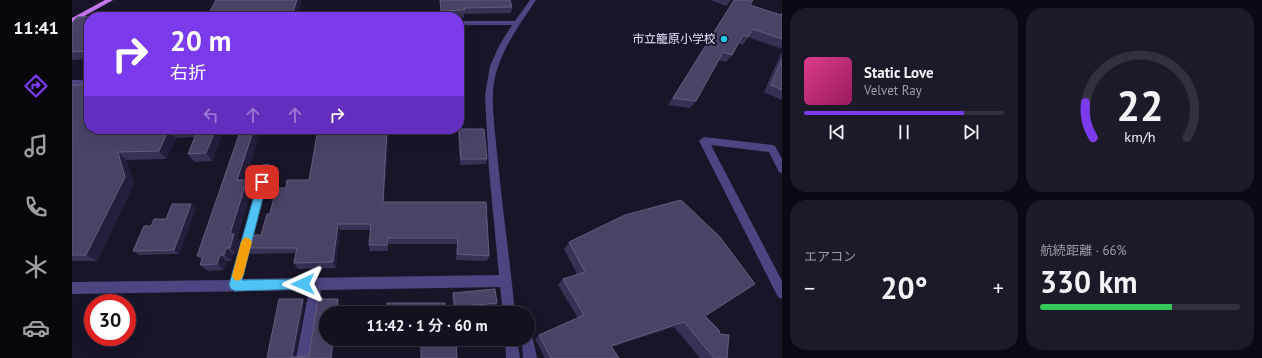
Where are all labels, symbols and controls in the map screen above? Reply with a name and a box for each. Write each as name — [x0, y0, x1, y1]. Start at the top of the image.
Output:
text: 11:41 — [13, 16, 59, 39]
text: 20 m — [170, 22, 231, 59]
icon: right — [104, 28, 156, 80]
place label: 市立籠原小学校 — [632, 31, 716, 46]
marker: 市立籠原小学校 — [719, 34, 729, 44]
text: 右折 — [170, 61, 206, 84]
text: Static Love — [864, 63, 934, 82]
icon: directions — [22, 72, 50, 100]
text: 22 — [1116, 79, 1164, 132]
text: Velvet Ray — [864, 82, 922, 99]
icon: left — [200, 104, 222, 126]
icon: ahead — [242, 104, 264, 126]
icon: ahead — [284, 104, 306, 126]
icon: right — [326, 104, 348, 126]
icon: previous — [826, 121, 848, 143]
icon: pause — [893, 121, 915, 143]
icon: next — [960, 121, 982, 143]
text: km/h — [1124, 127, 1156, 146]
icon: music — [22, 132, 50, 160]
pin — [245, 165, 279, 199]
icon: arrive — [251, 171, 273, 193]
icon: phone — [22, 193, 50, 221]
text: 航続距離 · 66% — [1040, 242, 1127, 259]
text: エアコン — [804, 248, 856, 265]
icon: climate — [22, 253, 50, 281]
text: 330 km — [1040, 262, 1138, 301]
position arrow — [282, 263, 324, 305]
text: 20° — [880, 268, 928, 307]
text: − — [804, 274, 815, 302]
text: + — [993, 274, 1004, 302]
speed limit sign: 30 — [84, 294, 136, 346]
icon: car — [22, 314, 50, 342]
text: 11:42 · 1 分 · 60 m — [366, 316, 488, 335]

